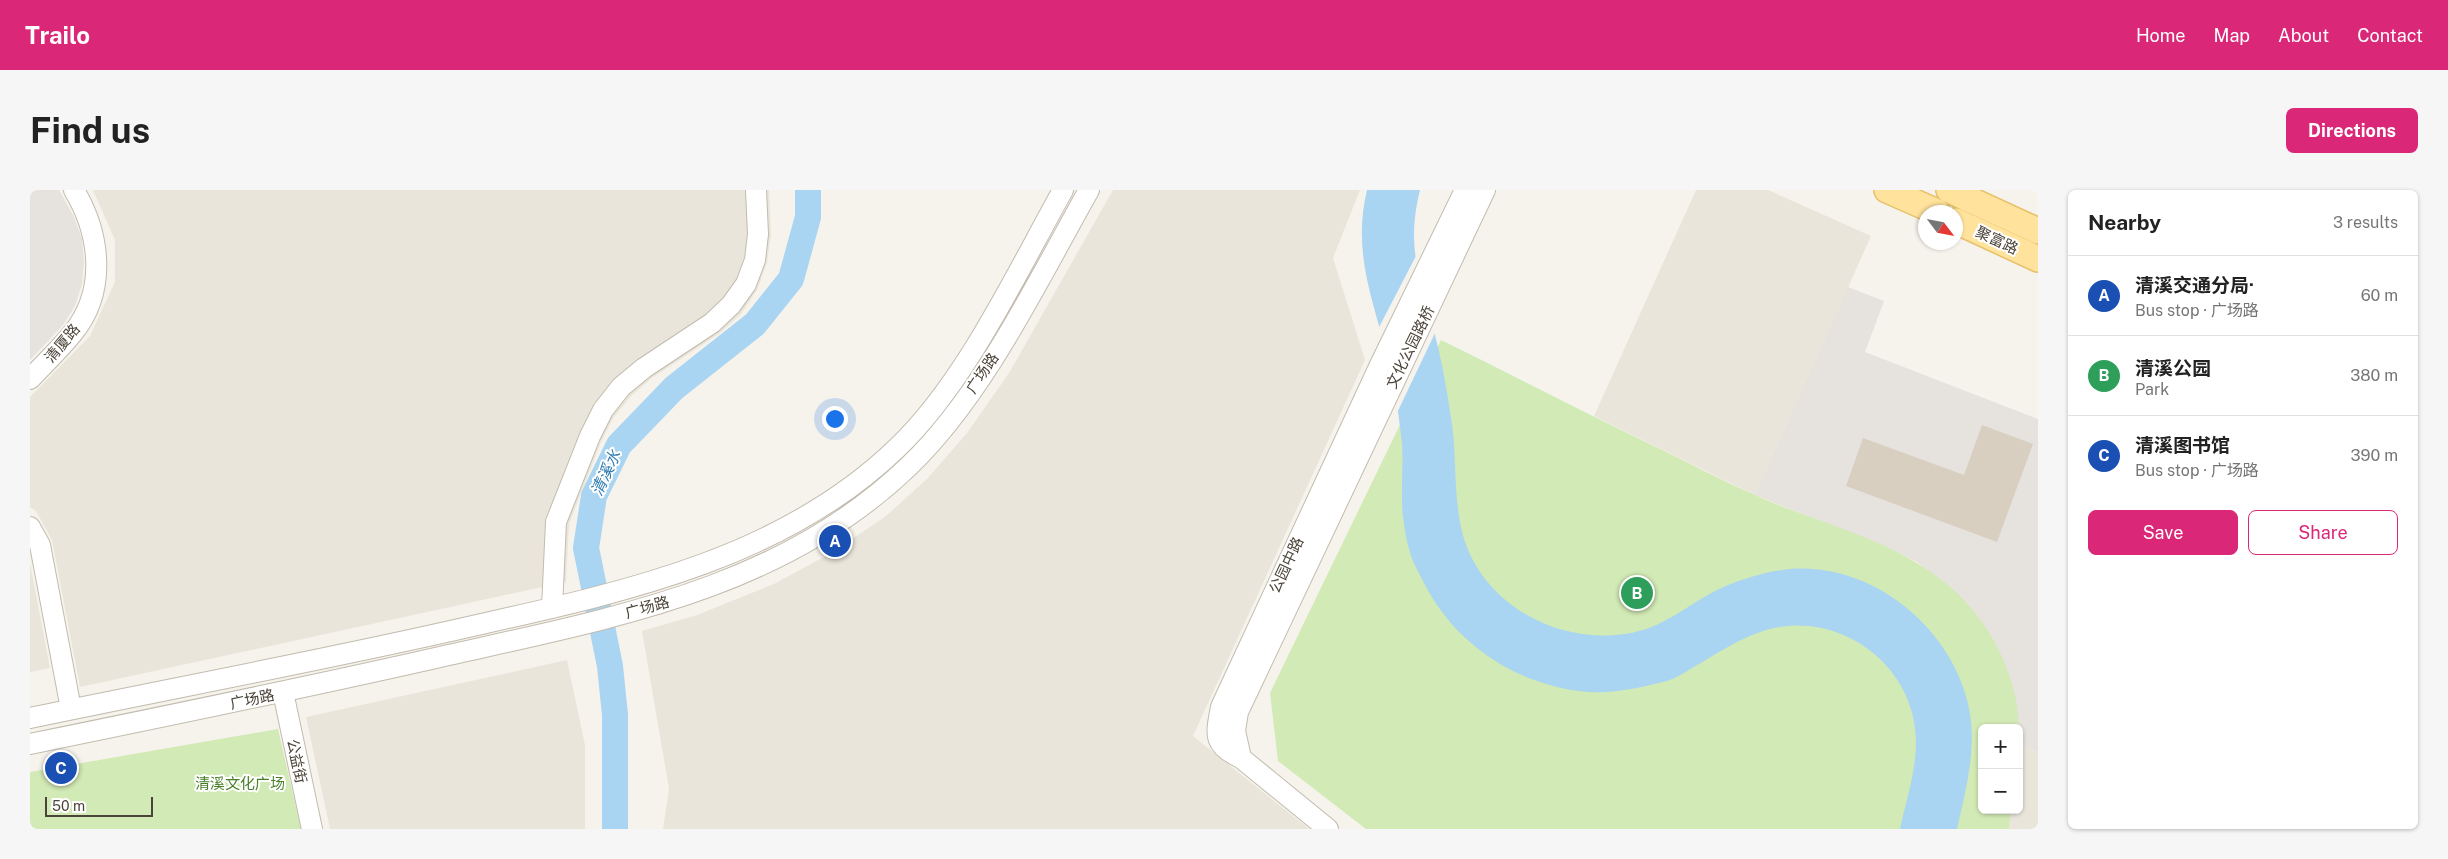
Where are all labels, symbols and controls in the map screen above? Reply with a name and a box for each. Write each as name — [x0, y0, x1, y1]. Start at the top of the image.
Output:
text: Trailo — [25, 21, 90, 49]
text: Home — [2136, 25, 2186, 46]
text: Map — [2214, 25, 2250, 46]
text: About — [2278, 25, 2329, 46]
text: Contact — [2357, 25, 2423, 46]
button: Directions — [2286, 108, 2418, 153]
text: Find us — [30, 110, 150, 151]
north arrow — [1918, 205, 1963, 250]
text: Nearby — [2088, 210, 2161, 235]
text: 3 results — [2333, 213, 2398, 232]
street label: 聚富路 — [1973, 223, 2021, 257]
text: 清溪交通分局· — [2135, 274, 2254, 296]
text: A — [2098, 286, 2110, 305]
text: 60 m — [2361, 286, 2398, 305]
text: Bus stop · 广场路 — [2135, 301, 2259, 320]
street label: 文化公园路桥 — [1383, 303, 1437, 391]
street label: 清厦路 — [41, 320, 83, 366]
street label: 广场路 — [962, 350, 1002, 396]
text: 清溪公园 — [2135, 357, 2211, 379]
text: B — [2099, 366, 2109, 385]
text: 380 m — [2350, 366, 2398, 385]
text: Park — [2135, 380, 2169, 399]
your location — [822, 406, 848, 432]
text: 清溪图书馆 — [2135, 434, 2230, 456]
water label: 清溪水 — [587, 446, 625, 499]
text: C — [2098, 446, 2110, 465]
text: 390 m — [2351, 446, 2398, 465]
text: Bus stop · 广场路 — [2135, 461, 2259, 480]
button: Save — [2088, 510, 2238, 555]
button: Share — [2248, 510, 2398, 555]
pin: A — [819, 522, 851, 560]
street label: 公园中路 — [1266, 534, 1306, 596]
pin: B — [1621, 574, 1653, 612]
street label: 广场路 — [623, 593, 671, 621]
street label: 广场路 — [228, 686, 276, 712]
map controls — [1978, 724, 2023, 814]
button: + — [1978, 724, 2023, 769]
street label: 公益街 — [284, 737, 310, 785]
pin: C — [45, 749, 77, 787]
button: − — [1978, 769, 2023, 814]
park label: 清溪文化广场 — [195, 775, 285, 792]
scale bar — [45, 794, 152, 817]
text: 50 m — [52, 798, 85, 814]

